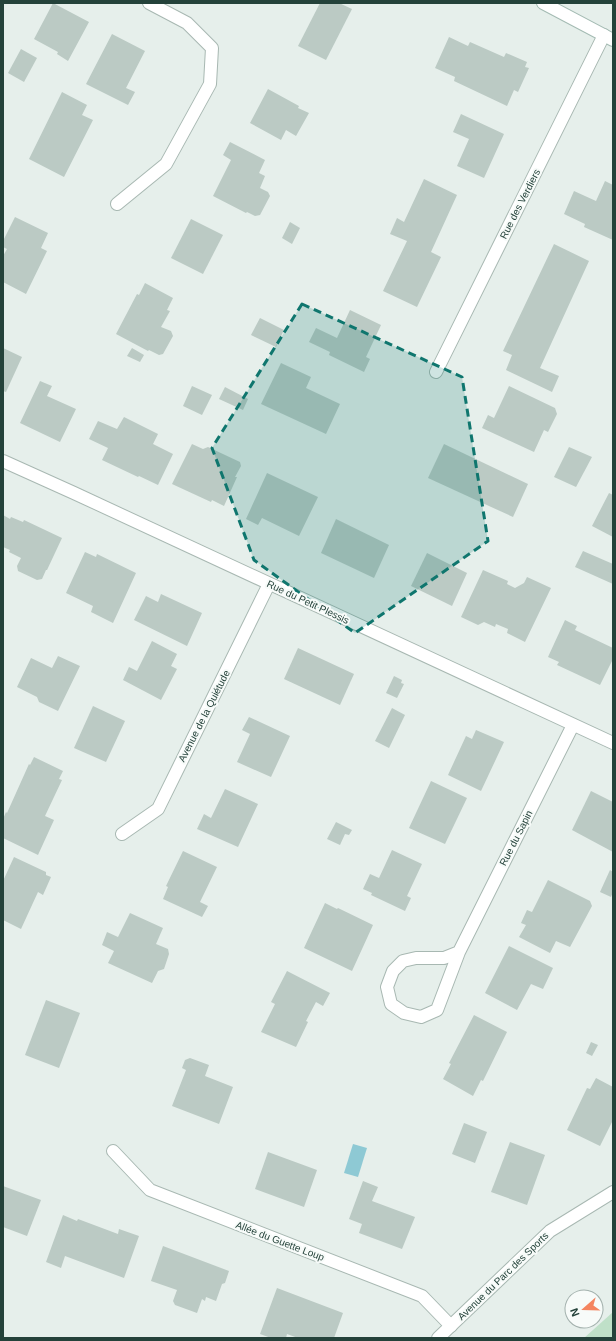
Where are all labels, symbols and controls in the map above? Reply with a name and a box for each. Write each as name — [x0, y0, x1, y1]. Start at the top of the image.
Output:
street label: Rue des Verdiers — [498, 167, 542, 241]
street label: Rue du Petit Plessis — [265, 578, 351, 626]
street label: Avenue de la Quiétude — [176, 668, 232, 764]
street label: Rue du Sapin — [497, 809, 535, 867]
street label: Allée du Guette Loup — [234, 1219, 326, 1263]
street label: Avenue du Parc des Sports — [455, 1230, 551, 1322]
north arrow — [564, 1289, 604, 1329]
text: N — [568, 1307, 582, 1318]

